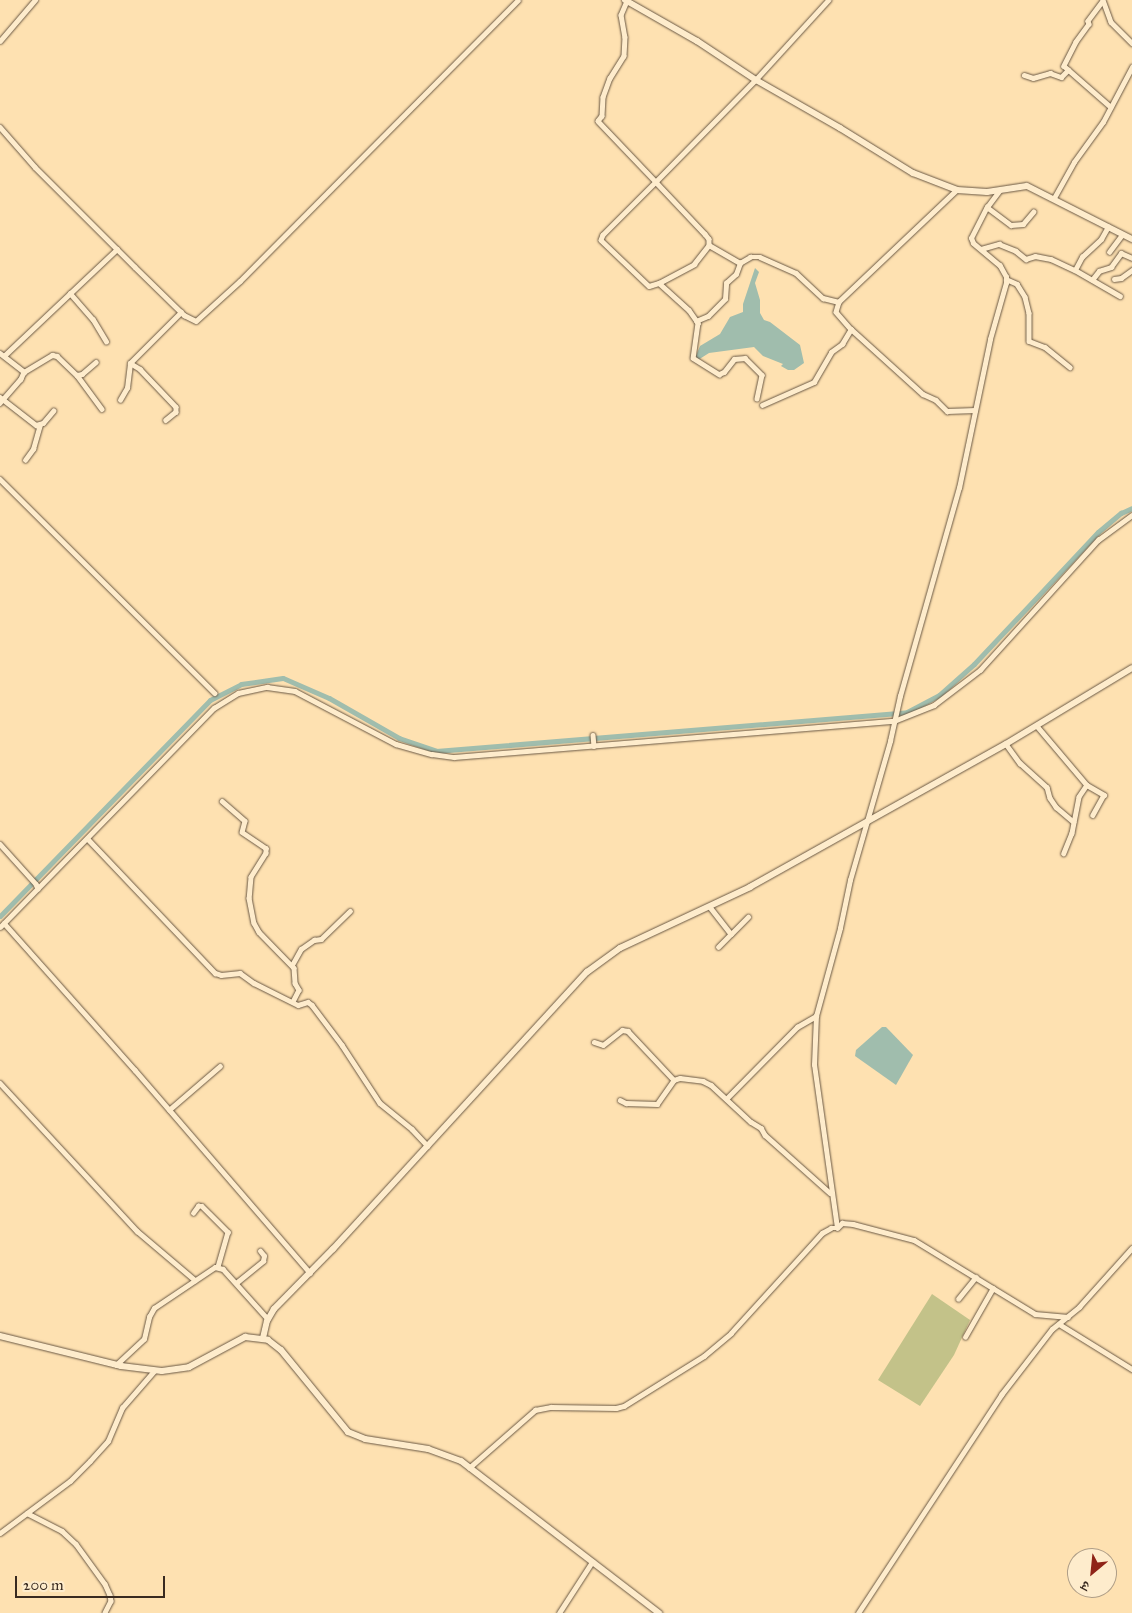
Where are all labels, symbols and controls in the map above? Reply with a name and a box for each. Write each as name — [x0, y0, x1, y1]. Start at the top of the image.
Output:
north arrow — [1067, 1548, 1117, 1598]
scale bar — [18, 1566, 168, 1598]
text: 200 m — [23, 1576, 64, 1594]
text: उ — [1078, 1577, 1092, 1595]

